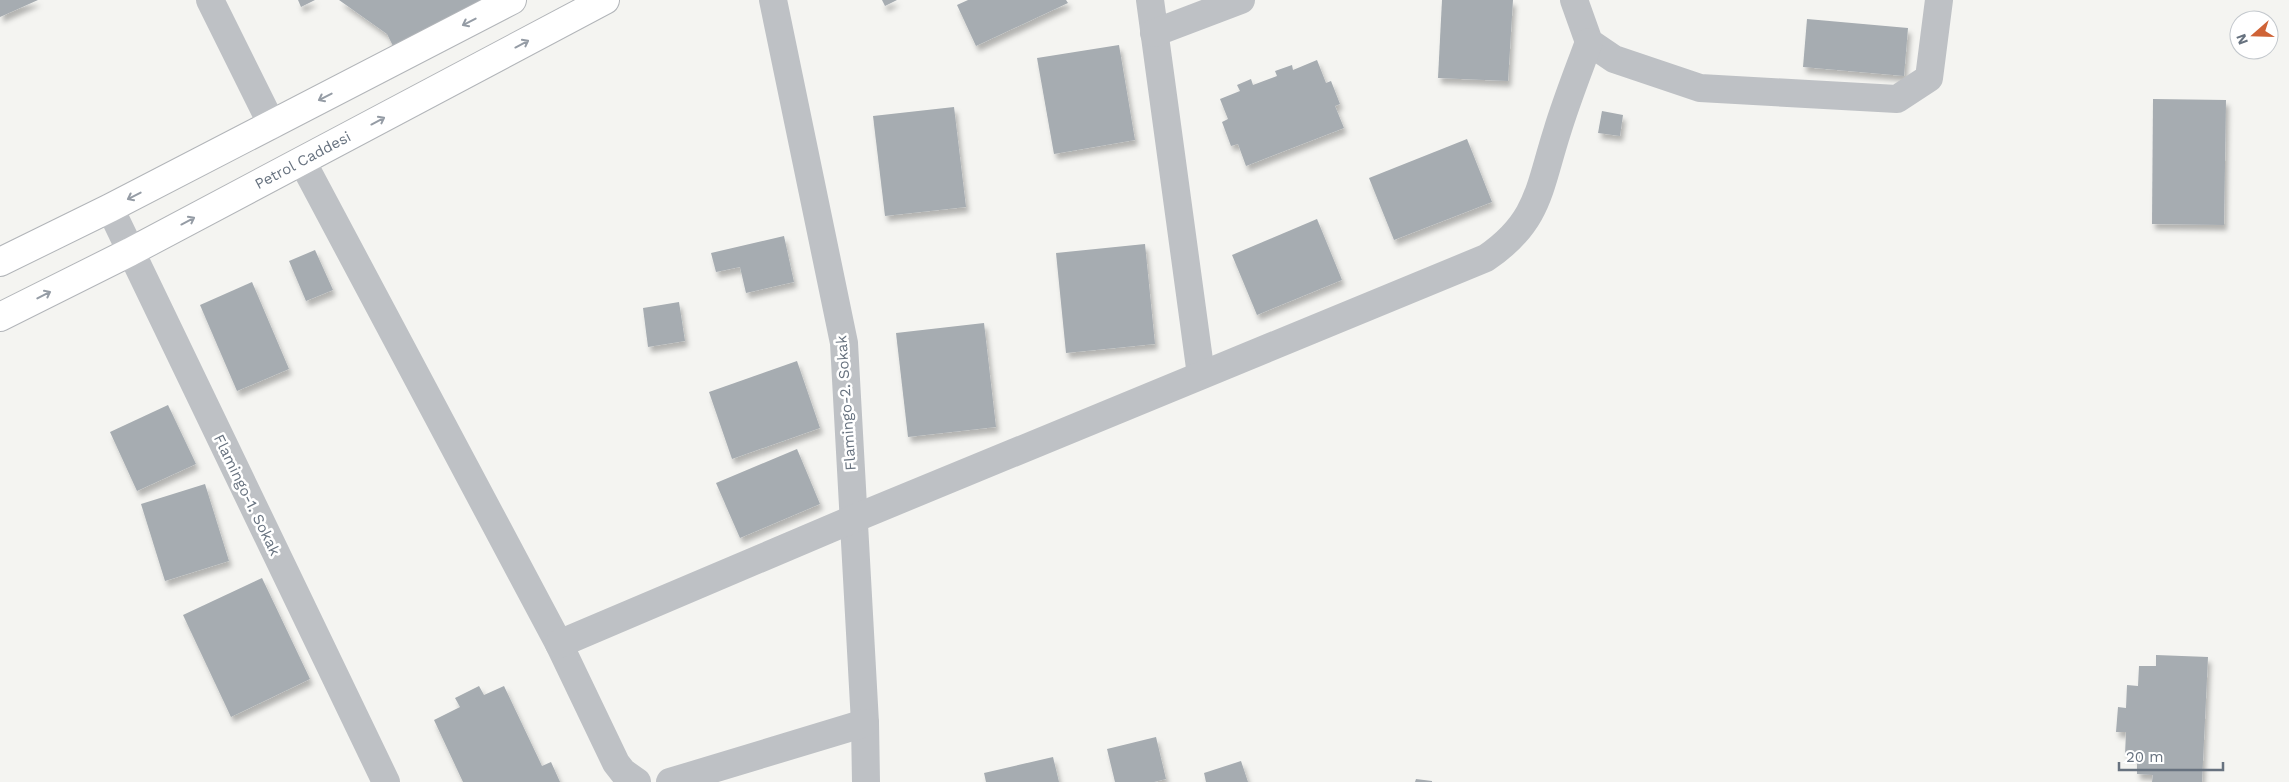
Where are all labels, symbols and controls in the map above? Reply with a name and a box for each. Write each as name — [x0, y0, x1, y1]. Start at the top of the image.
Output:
north arrow — [2229, 10, 2279, 60]
one-way arrow — [462, 18, 477, 27]
text: N — [2232, 32, 2251, 47]
one-way arrow — [514, 39, 528, 49]
one-way arrow — [318, 93, 333, 102]
one-way arrow — [371, 116, 386, 126]
street label: Petrol Caddesi — [252, 128, 354, 193]
one-way arrow — [127, 192, 142, 201]
one-way arrow — [181, 216, 196, 226]
one-way arrow — [36, 290, 51, 300]
street label: Flamingo-2. Sokak — [832, 334, 860, 471]
street label: Flamingo-1. Sokak — [210, 431, 284, 559]
scale bar — [2119, 740, 2223, 772]
text: 20 m — [2126, 748, 2164, 766]

